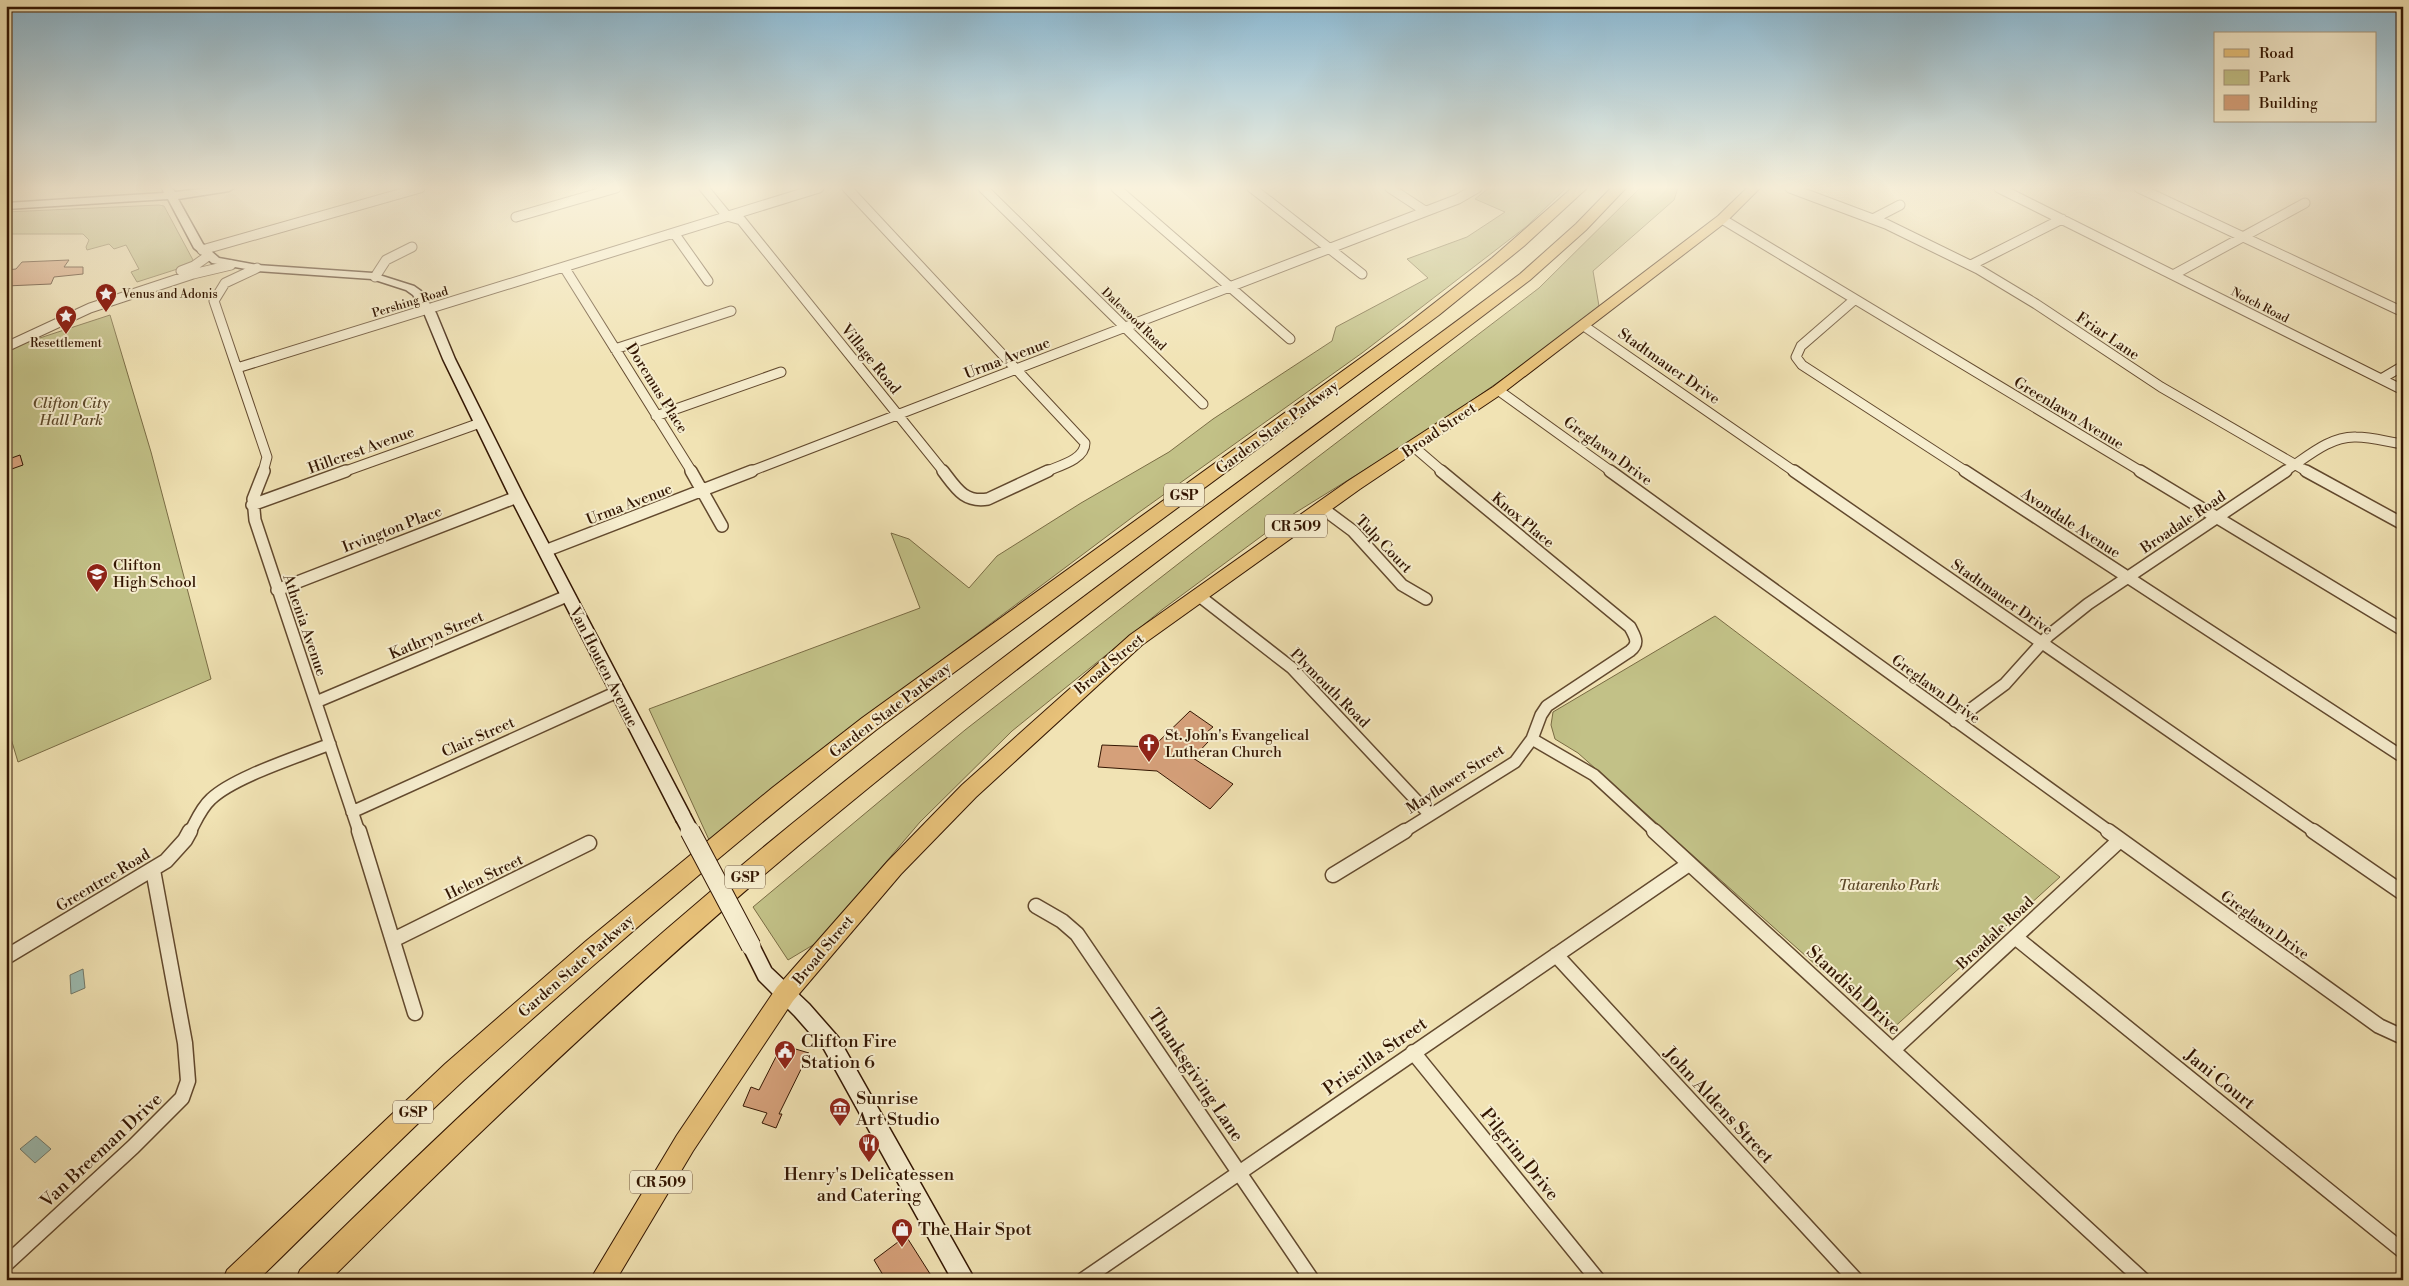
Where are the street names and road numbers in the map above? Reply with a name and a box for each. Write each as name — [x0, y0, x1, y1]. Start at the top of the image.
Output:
street label: Pershing Road — [370, 284, 450, 321]
street label: Notch Road — [2228, 284, 2291, 327]
street label: Dalewood Road — [1098, 285, 1169, 354]
street label: Friar Lane — [2072, 308, 2143, 365]
street label: Village Road — [836, 320, 905, 398]
street label: Stadtmauer Drive — [1614, 324, 1723, 409]
street label: Urma Avenue — [961, 333, 1053, 384]
street label: Doremus Place — [621, 340, 692, 437]
street label: Greenlawn Avenue — [2010, 373, 2127, 454]
street label: Garden State Parkway — [1212, 376, 1343, 478]
street label: Broad Street — [1398, 398, 1480, 463]
street label: Greglawn Drive — [1560, 413, 1656, 490]
street label: Hillcrest Avenue — [305, 422, 417, 479]
street label: Urma Avenue — [583, 479, 675, 530]
road number: GSP — [1164, 484, 1204, 506]
street label: Avondale Avenue — [2017, 484, 2124, 563]
street label: Broadale Road — [2136, 487, 2230, 558]
street label: Knox Place — [1487, 489, 1558, 552]
street label: Irvington Place — [340, 502, 445, 557]
street label: Tulp Court — [1351, 511, 1417, 578]
road number: CR 509 — [1265, 514, 1327, 538]
street label: Stadtmauer Drive — [1947, 555, 2056, 640]
street label: Athenia Avenue — [278, 571, 331, 679]
street label: Van Houten Avenue — [565, 603, 642, 730]
street label: Kathryn Street — [386, 607, 487, 664]
street label: Broad Street — [1070, 629, 1149, 700]
street label: Plymouth Road — [1286, 645, 1374, 732]
street label: Greglawn Drive — [1888, 651, 1984, 728]
street label: Garden State Parkway — [826, 658, 955, 762]
street label: Clair Street — [439, 713, 518, 762]
street label: Mayflower Street — [1403, 740, 1509, 818]
street label: Greentree Road — [53, 845, 154, 916]
street label: Helen Street — [442, 850, 527, 904]
road number: GSP — [725, 866, 765, 889]
street label: Greglawn Drive — [2217, 887, 2313, 964]
street label: Broadale Road — [1952, 892, 2038, 975]
street label: Garden State Parkway — [515, 910, 639, 1022]
street label: Broad Street — [788, 911, 858, 990]
street label: Standish Drive — [1802, 941, 1906, 1040]
street label: Thanksgiving Lane — [1143, 1004, 1249, 1146]
street label: Priscilla Street — [1319, 1012, 1432, 1101]
street label: John Aldens Street — [1658, 1041, 1779, 1169]
street label: Jani Court — [2179, 1043, 2260, 1115]
street label: Van Breeman Drive — [35, 1088, 167, 1214]
road number: GSP — [393, 1100, 433, 1124]
street label: Pilgrim Drive — [1475, 1103, 1564, 1205]
road number: CR 509 — [630, 1170, 692, 1194]

